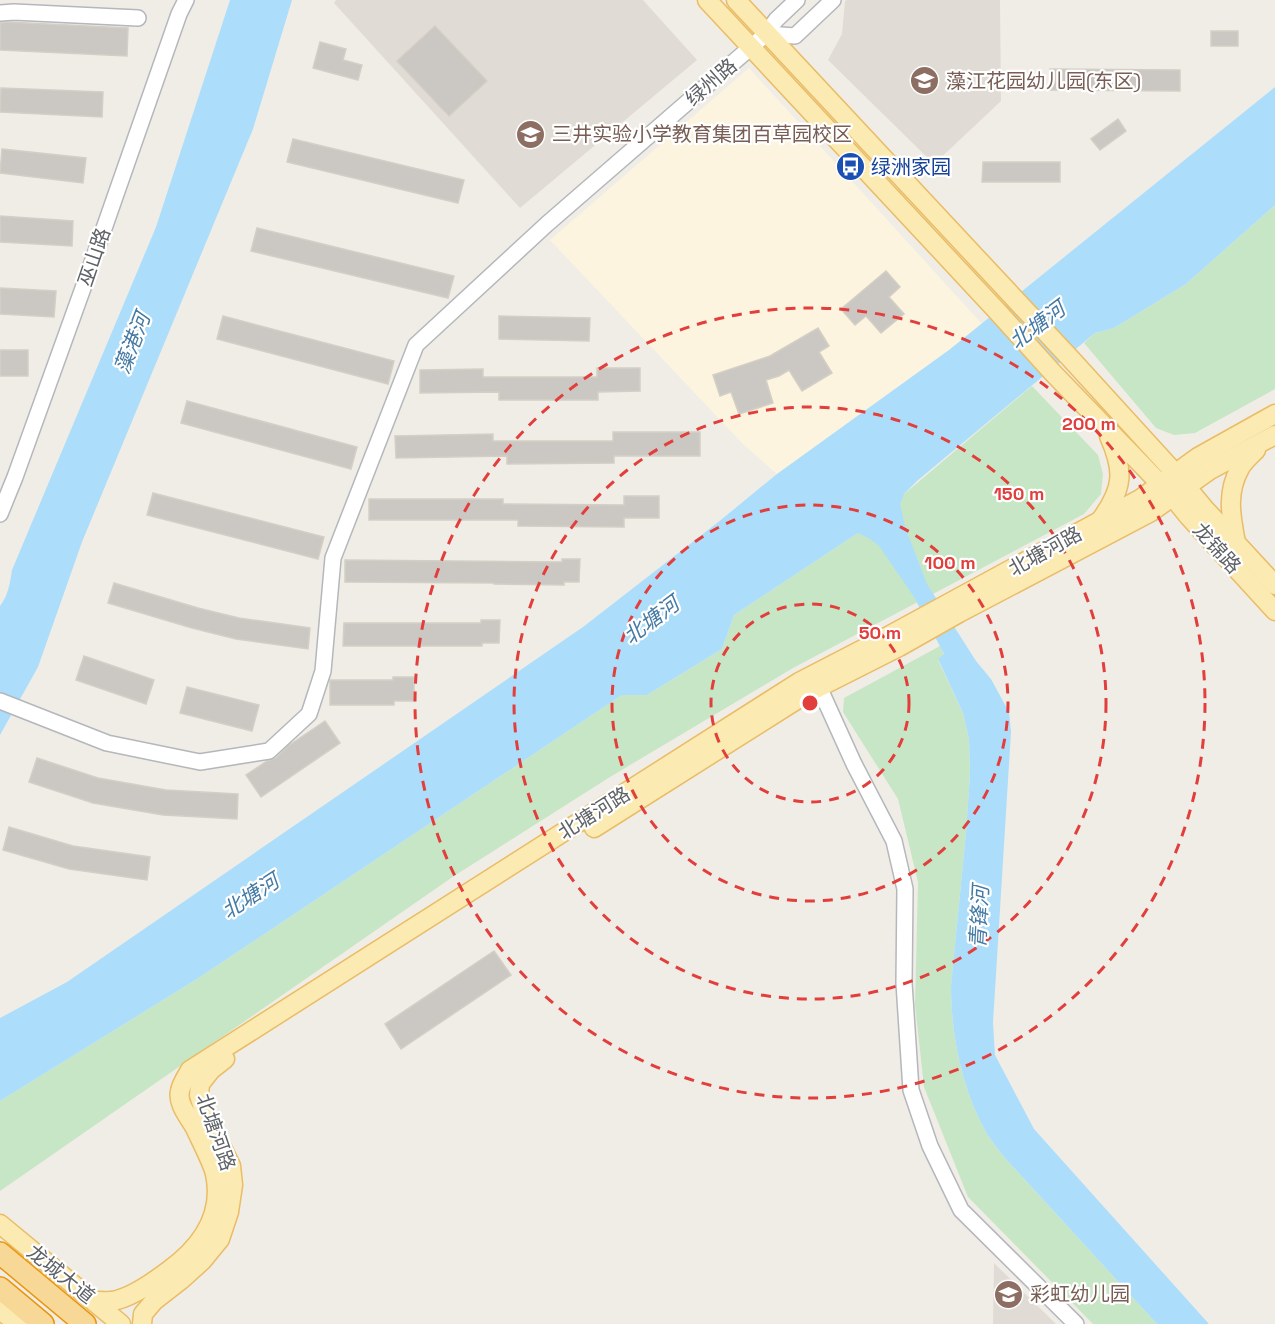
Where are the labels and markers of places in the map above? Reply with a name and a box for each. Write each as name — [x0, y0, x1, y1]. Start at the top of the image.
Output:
school or university icon: 藻江花园幼儿园(东区) — [909, 65, 941, 97]
place label: 藻江花园幼儿园(东区) — [946, 68, 1141, 94]
school or university icon: 三井实验小学教育集团百草园校区 — [515, 118, 547, 150]
place label: 三井实验小学教育集团百草园校区 — [552, 121, 852, 147]
bus stop icon: 绿洲家园 — [834, 151, 866, 183]
place label: 绿洲家园 — [871, 154, 951, 180]
centre of rings — [800, 693, 820, 713]
school or university icon: 彩虹幼儿园 — [993, 1278, 1025, 1310]
place label: 彩虹幼儿园 — [1030, 1281, 1130, 1307]

